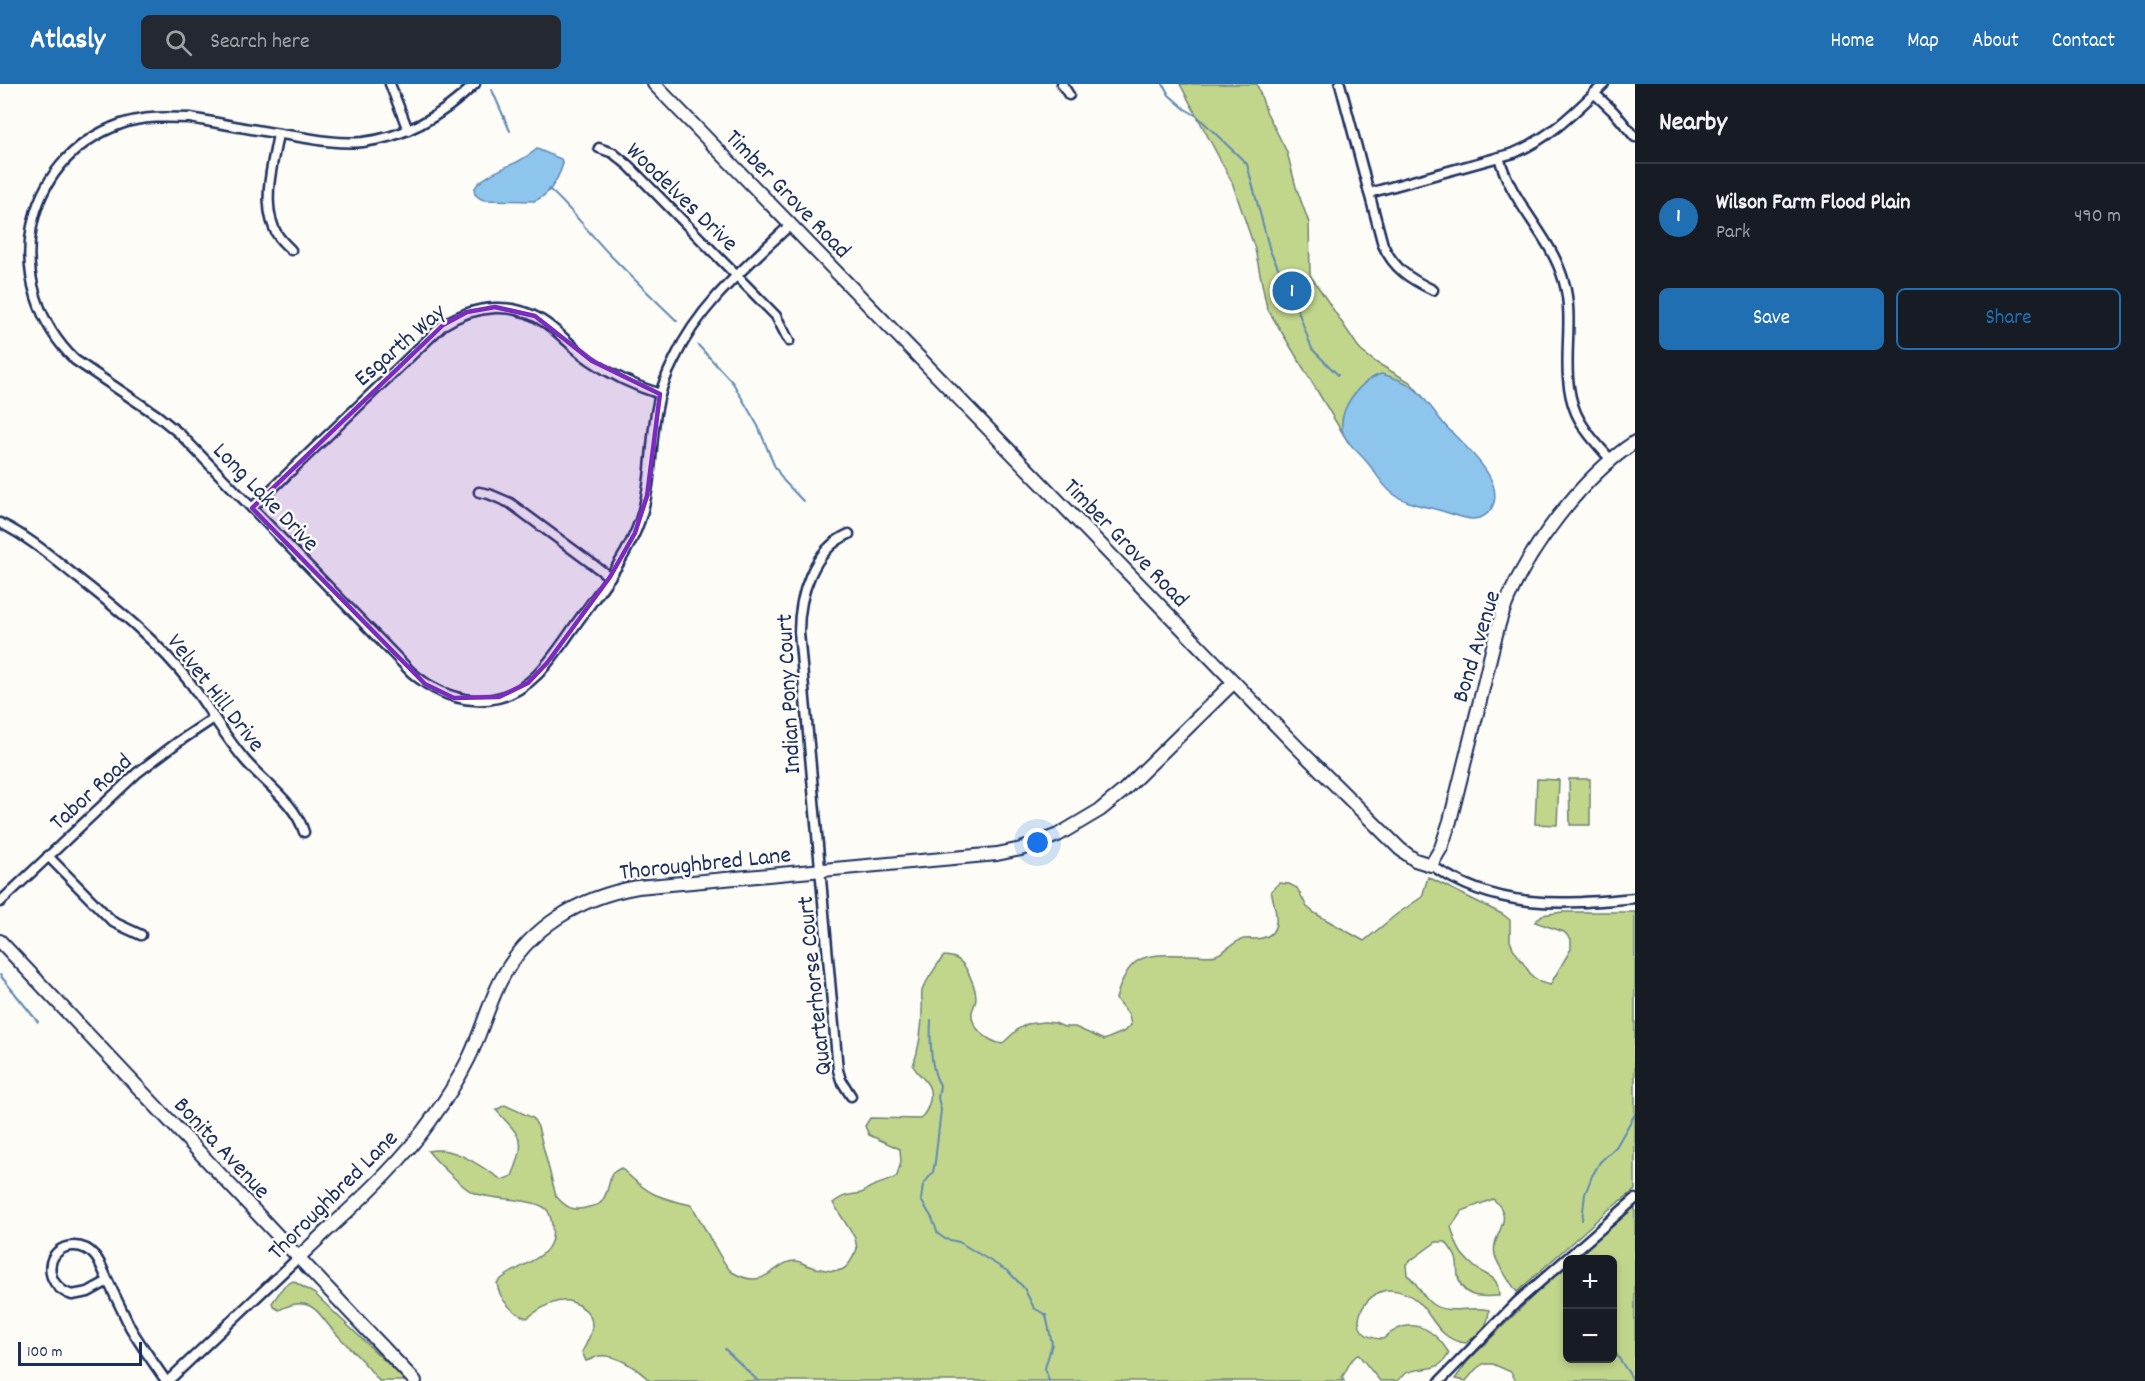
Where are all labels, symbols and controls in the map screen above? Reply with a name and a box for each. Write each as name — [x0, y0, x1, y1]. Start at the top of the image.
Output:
search box — [141, 15, 561, 69]
text: Atlasly — [30, 22, 105, 62]
icon: search — [162, 26, 195, 59]
text: Search here — [210, 27, 310, 58]
text: Home — [1830, 27, 1874, 57]
text: Map — [1907, 27, 1939, 57]
text: About — [1972, 27, 2019, 57]
text: Contact — [2052, 27, 2115, 57]
text: Nearby — [1659, 105, 1727, 142]
street label: Timber Grove Road — [716, 123, 858, 267]
street label: Woodelves Drive — [617, 136, 745, 261]
text: Wilson Farm Flood Plain — [1716, 188, 1910, 219]
text: 1 — [1676, 203, 1681, 231]
text: 490 m — [2074, 203, 2121, 231]
text: Park — [1716, 219, 1750, 247]
pin: 1 — [1272, 268, 1312, 314]
button: Save — [1659, 288, 1884, 350]
button: Share — [1896, 288, 2121, 350]
street label: Esgarth Way — [348, 296, 455, 396]
street label: Long Lake Drive — [204, 436, 326, 561]
street label: Timber Grove Road — [1054, 472, 1196, 616]
street label: Bond Avenue — [1445, 587, 1511, 707]
street label: Indian Pony Court — [769, 613, 811, 775]
street label: Velvet Hill Drive — [157, 627, 272, 760]
street label: Tabor Road — [43, 747, 141, 840]
your location — [1023, 828, 1052, 857]
street label: Thoroughbred Lane — [618, 839, 793, 891]
street label: Quarterhorse Court — [790, 894, 842, 1077]
street label: Bonita Avenue — [164, 1090, 277, 1208]
street label: Thoroughbred Lane — [261, 1123, 407, 1269]
map controls — [1563, 1255, 1617, 1363]
button: + — [1563, 1255, 1617, 1309]
button: − — [1563, 1309, 1617, 1363]
scale bar — [18, 1339, 142, 1366]
text: 100 m — [27, 1341, 63, 1364]

